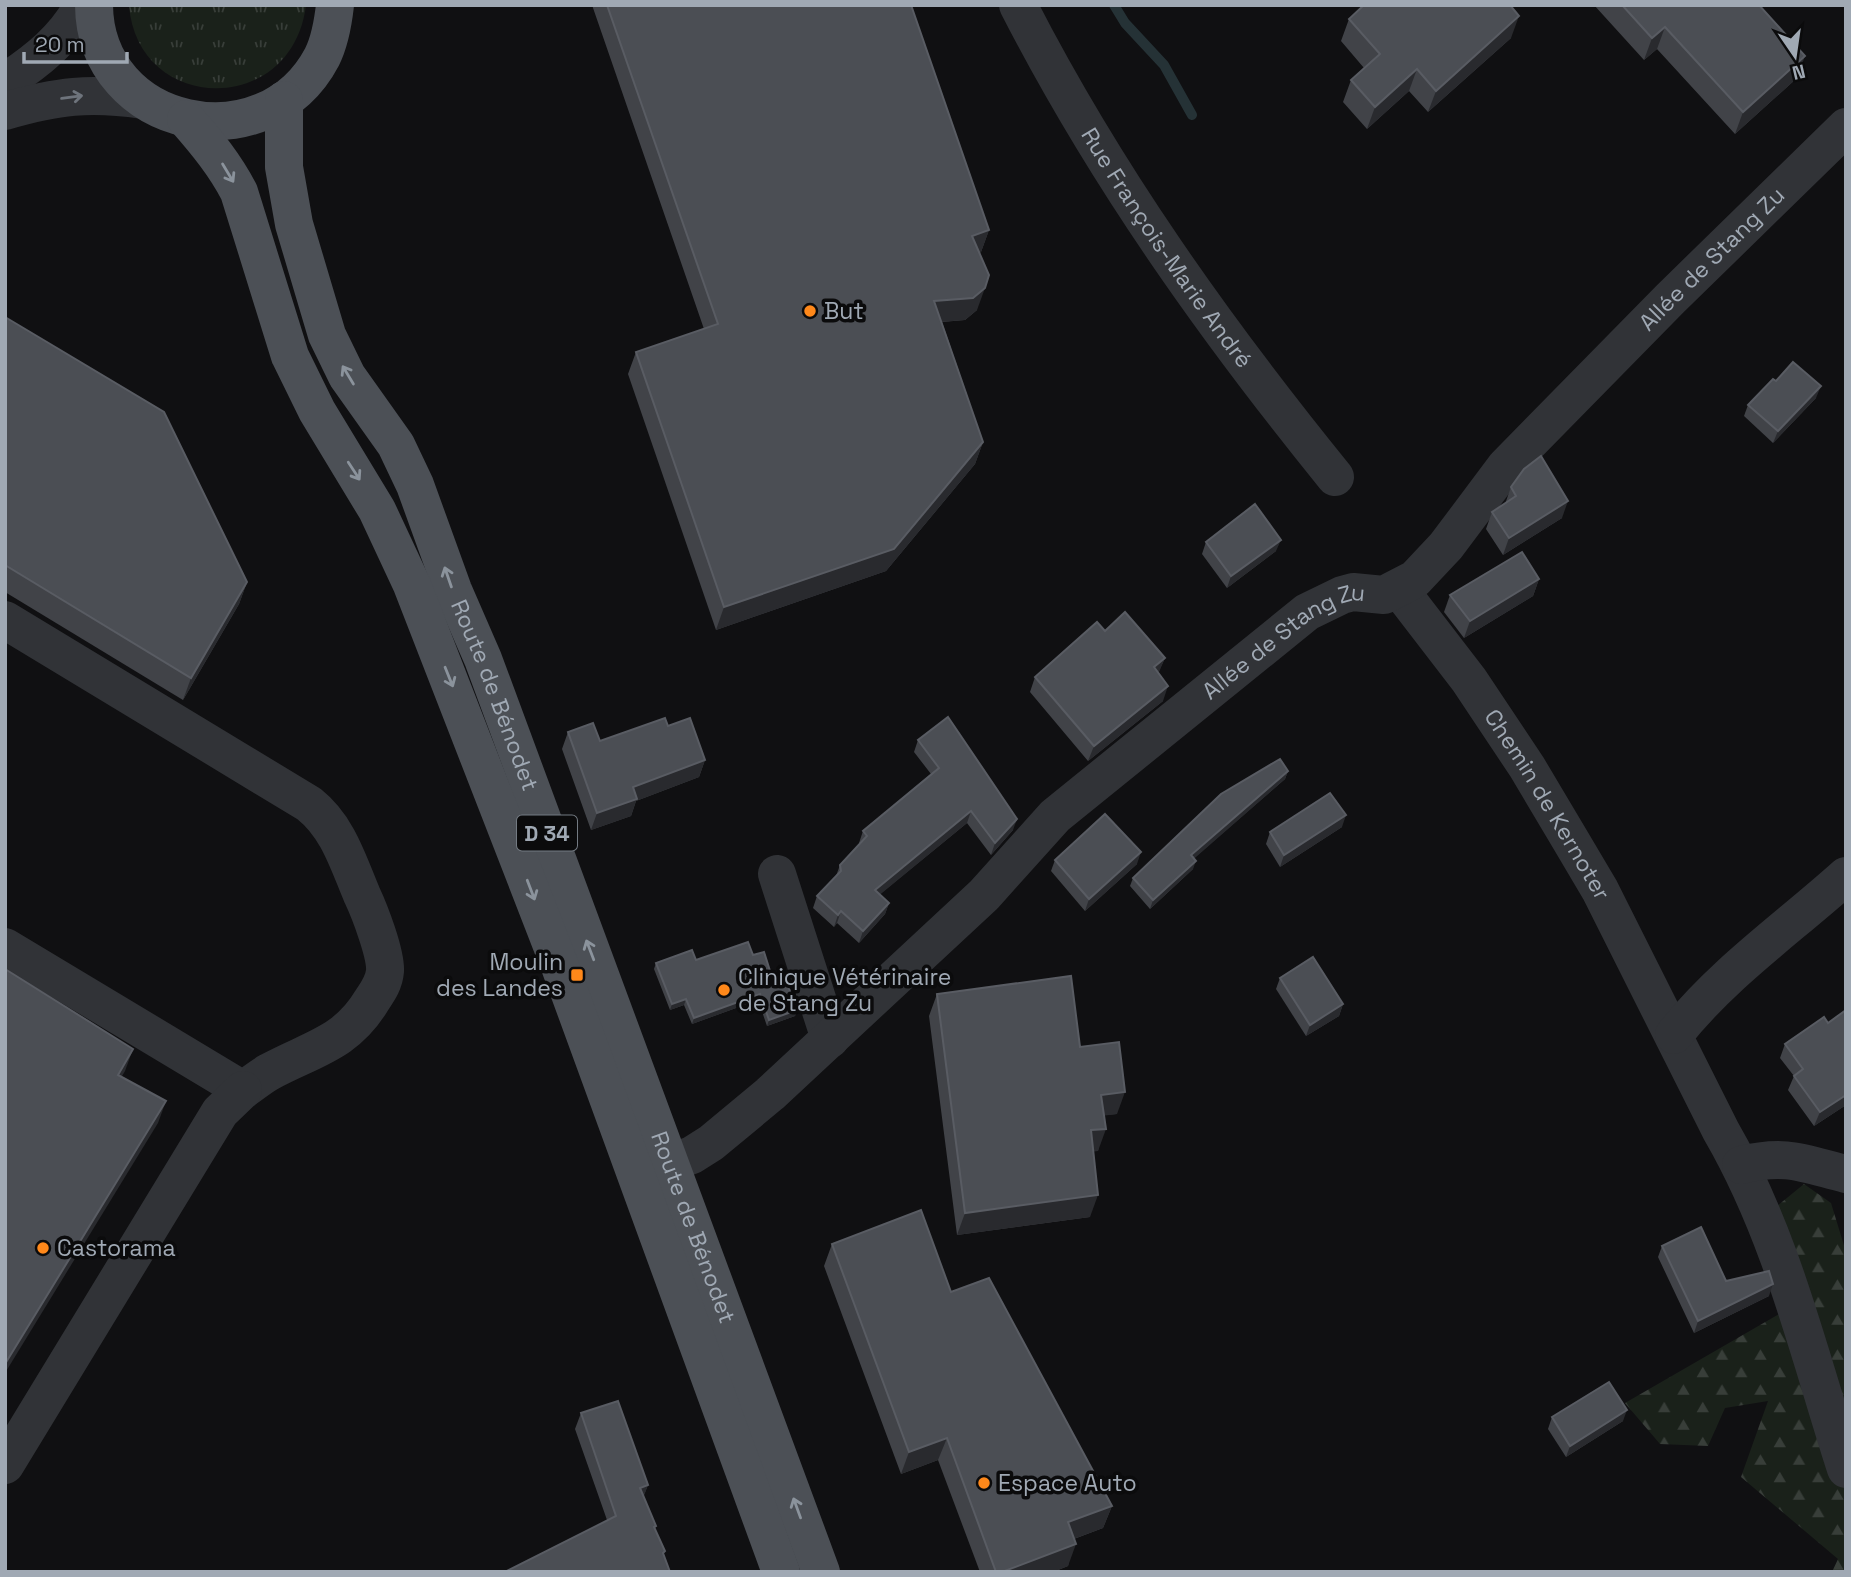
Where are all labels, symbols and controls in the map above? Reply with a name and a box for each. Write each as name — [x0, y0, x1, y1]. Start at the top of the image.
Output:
scale bar — [24, 21, 128, 65]
north arrow — [1760, 21, 1830, 91]
text: 20 m — [35, 31, 85, 58]
text: N — [1790, 58, 1808, 86]
one-way arrow — [60, 90, 83, 103]
street label: Rue François-Marie André — [1075, 122, 1259, 374]
one-way arrow — [222, 162, 236, 182]
street label: Allée de Stang Zu — [1632, 180, 1791, 337]
place label: But — [824, 296, 864, 326]
marker: But — [802, 303, 818, 319]
one-way arrow — [341, 365, 355, 385]
one-way arrow — [346, 461, 361, 480]
one-way arrow — [441, 567, 453, 589]
street label: Allée de Stang Zu — [1196, 577, 1366, 706]
street label: Route de Bénodet — [444, 595, 545, 795]
one-way arrow — [443, 666, 456, 688]
street label: Chemin de Kernoter — [1478, 703, 1617, 905]
road number: D 34 — [517, 816, 577, 850]
one-way arrow — [525, 878, 538, 900]
one-way arrow — [583, 940, 596, 962]
place label: Moulin des Landes — [436, 947, 563, 1003]
place label: Clinique Vétérinaire de Stang Zu — [738, 962, 951, 1018]
marker: Moulin des Landes — [569, 967, 585, 983]
marker: Clinique Vétérinaire de Stang Zu — [716, 982, 732, 998]
street label: Route de Bénodet — [644, 1127, 743, 1327]
place label: Castorama — [57, 1233, 176, 1263]
marker: Castorama — [35, 1240, 51, 1256]
place label: Espace Auto — [998, 1468, 1137, 1498]
marker: Espace Auto — [976, 1475, 992, 1491]
one-way arrow — [790, 1498, 802, 1520]

